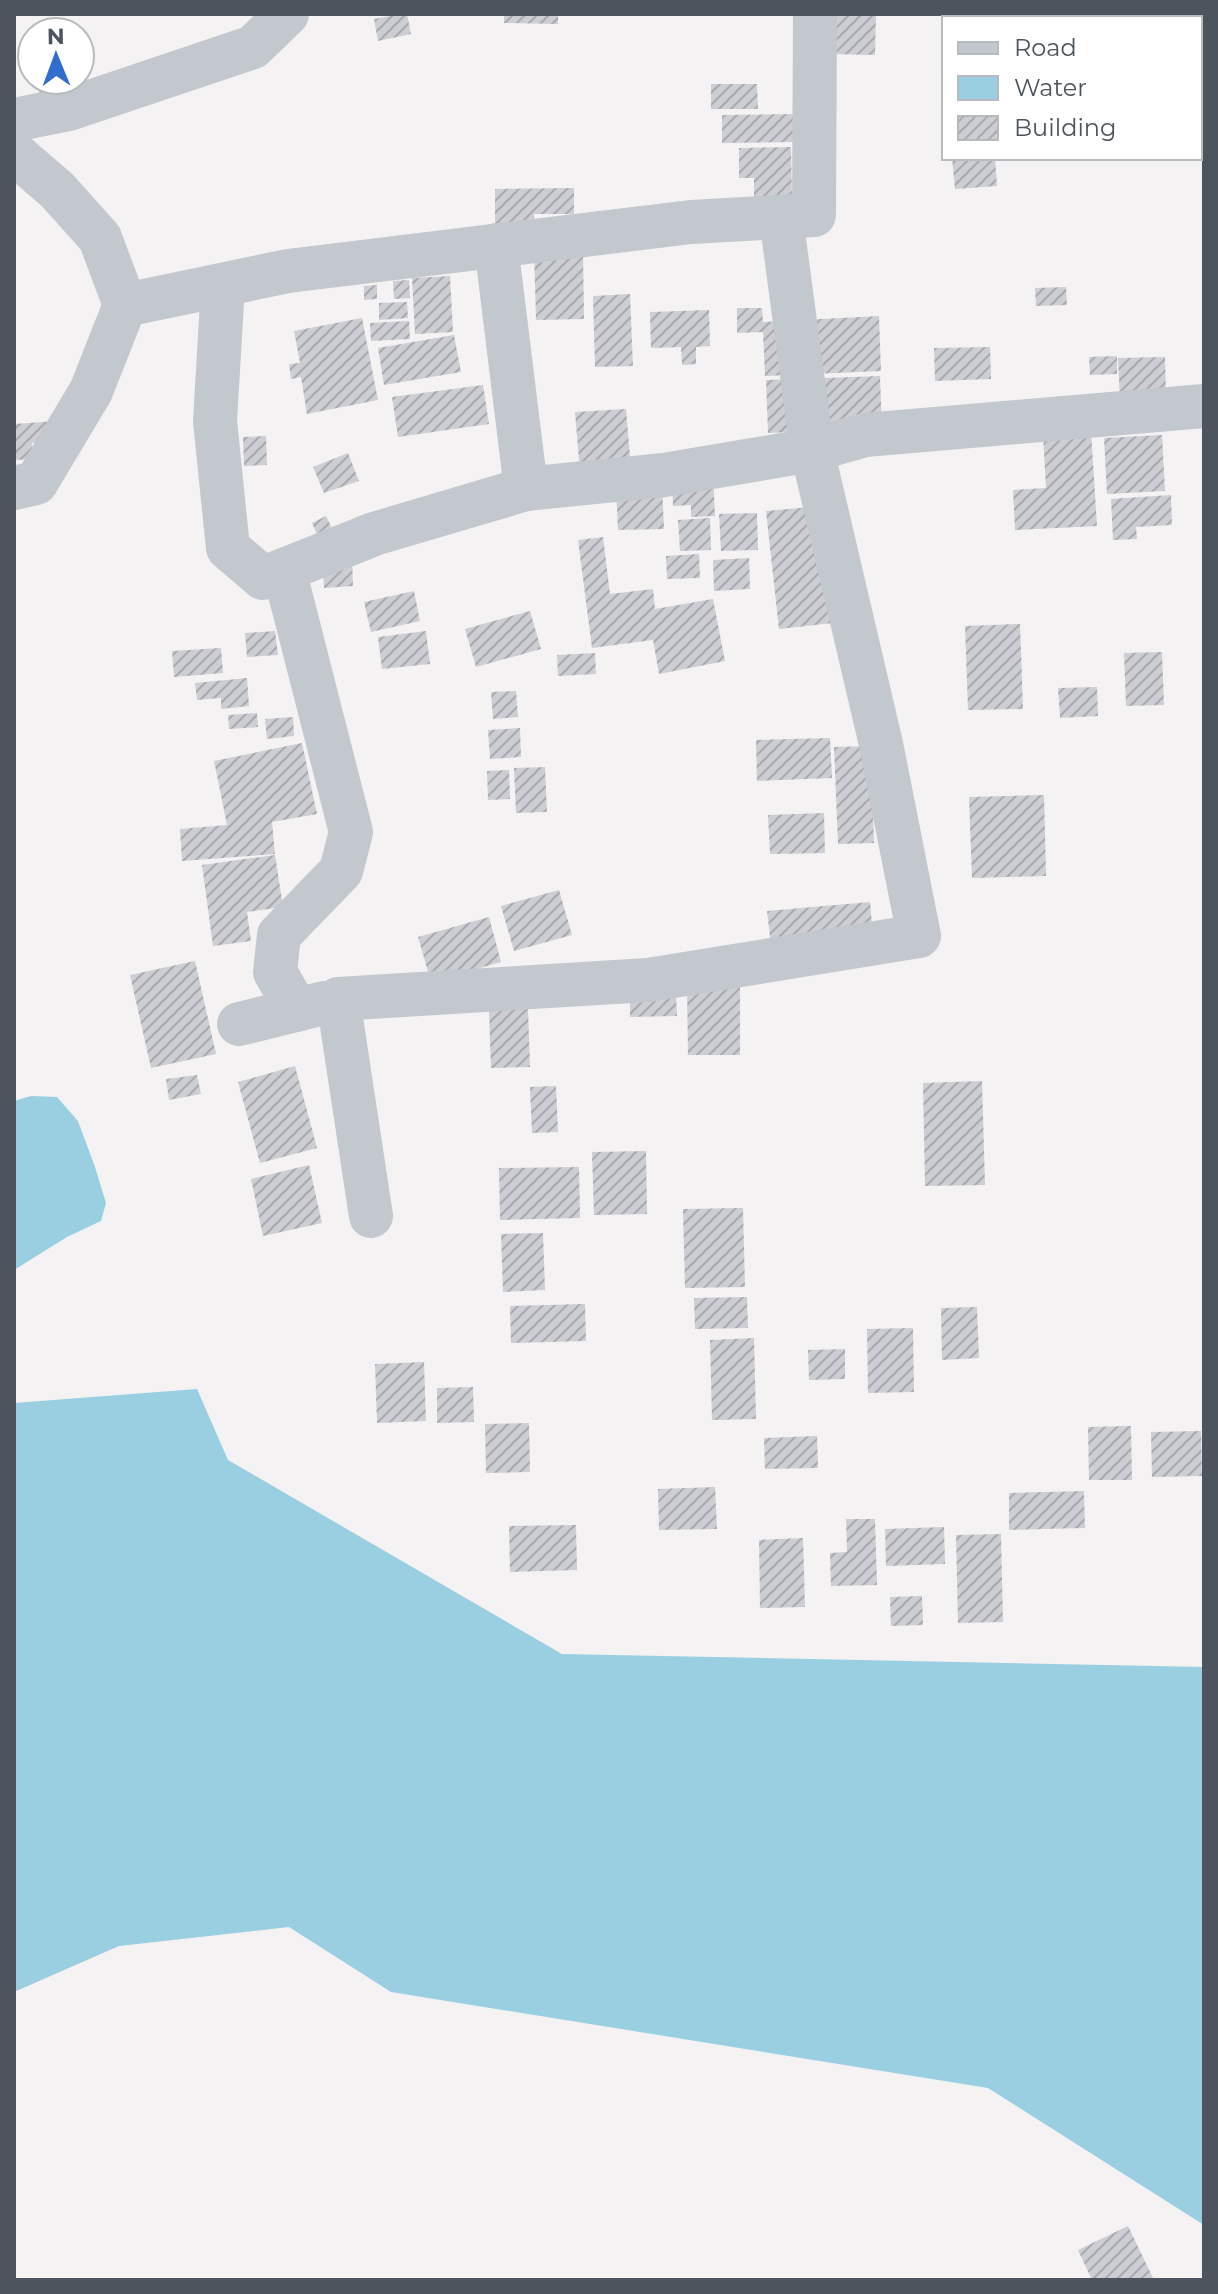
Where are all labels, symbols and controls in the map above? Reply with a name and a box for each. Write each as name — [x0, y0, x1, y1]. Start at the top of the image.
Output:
north arrow — [16, 16, 96, 96]
legend — [942, 16, 1202, 160]
text: N — [47, 23, 65, 50]
text: Road — [1014, 33, 1077, 62]
text: Water — [1014, 73, 1087, 102]
text: Building — [1014, 113, 1117, 142]

